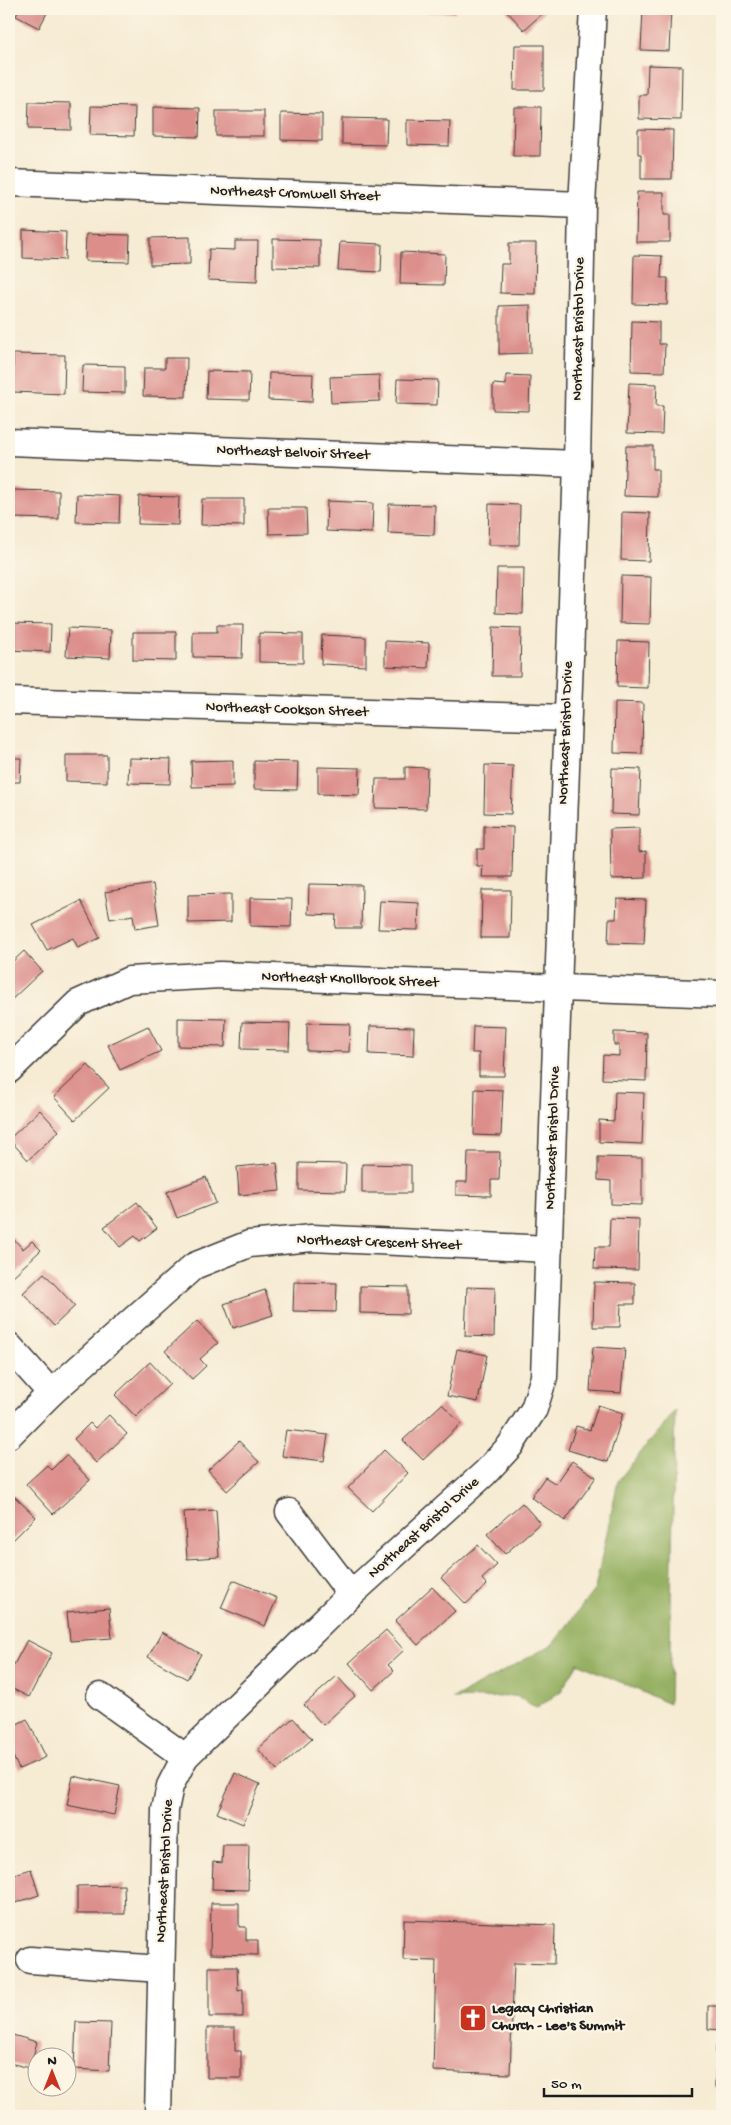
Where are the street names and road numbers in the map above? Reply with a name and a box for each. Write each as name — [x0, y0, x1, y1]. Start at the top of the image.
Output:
street label: Northeast Cromwell Street — [210, 182, 382, 206]
street label: Northeast Bristol Drive — [569, 257, 589, 401]
street label: Northeast Belvoir Street — [216, 441, 372, 465]
street label: Northeast Bristol Drive — [555, 661, 578, 805]
street label: Northeast Cookson Street — [205, 698, 370, 722]
street label: Northeast Knollbrook Street — [261, 968, 441, 992]
street label: Northeast Bristol Drive — [542, 1066, 565, 1210]
street label: Northeast Crescent Street — [296, 1231, 463, 1255]
street label: Northeast Bristol Drive — [365, 1473, 484, 1583]
street label: Northeast Bristol Drive — [152, 1799, 178, 1943]

